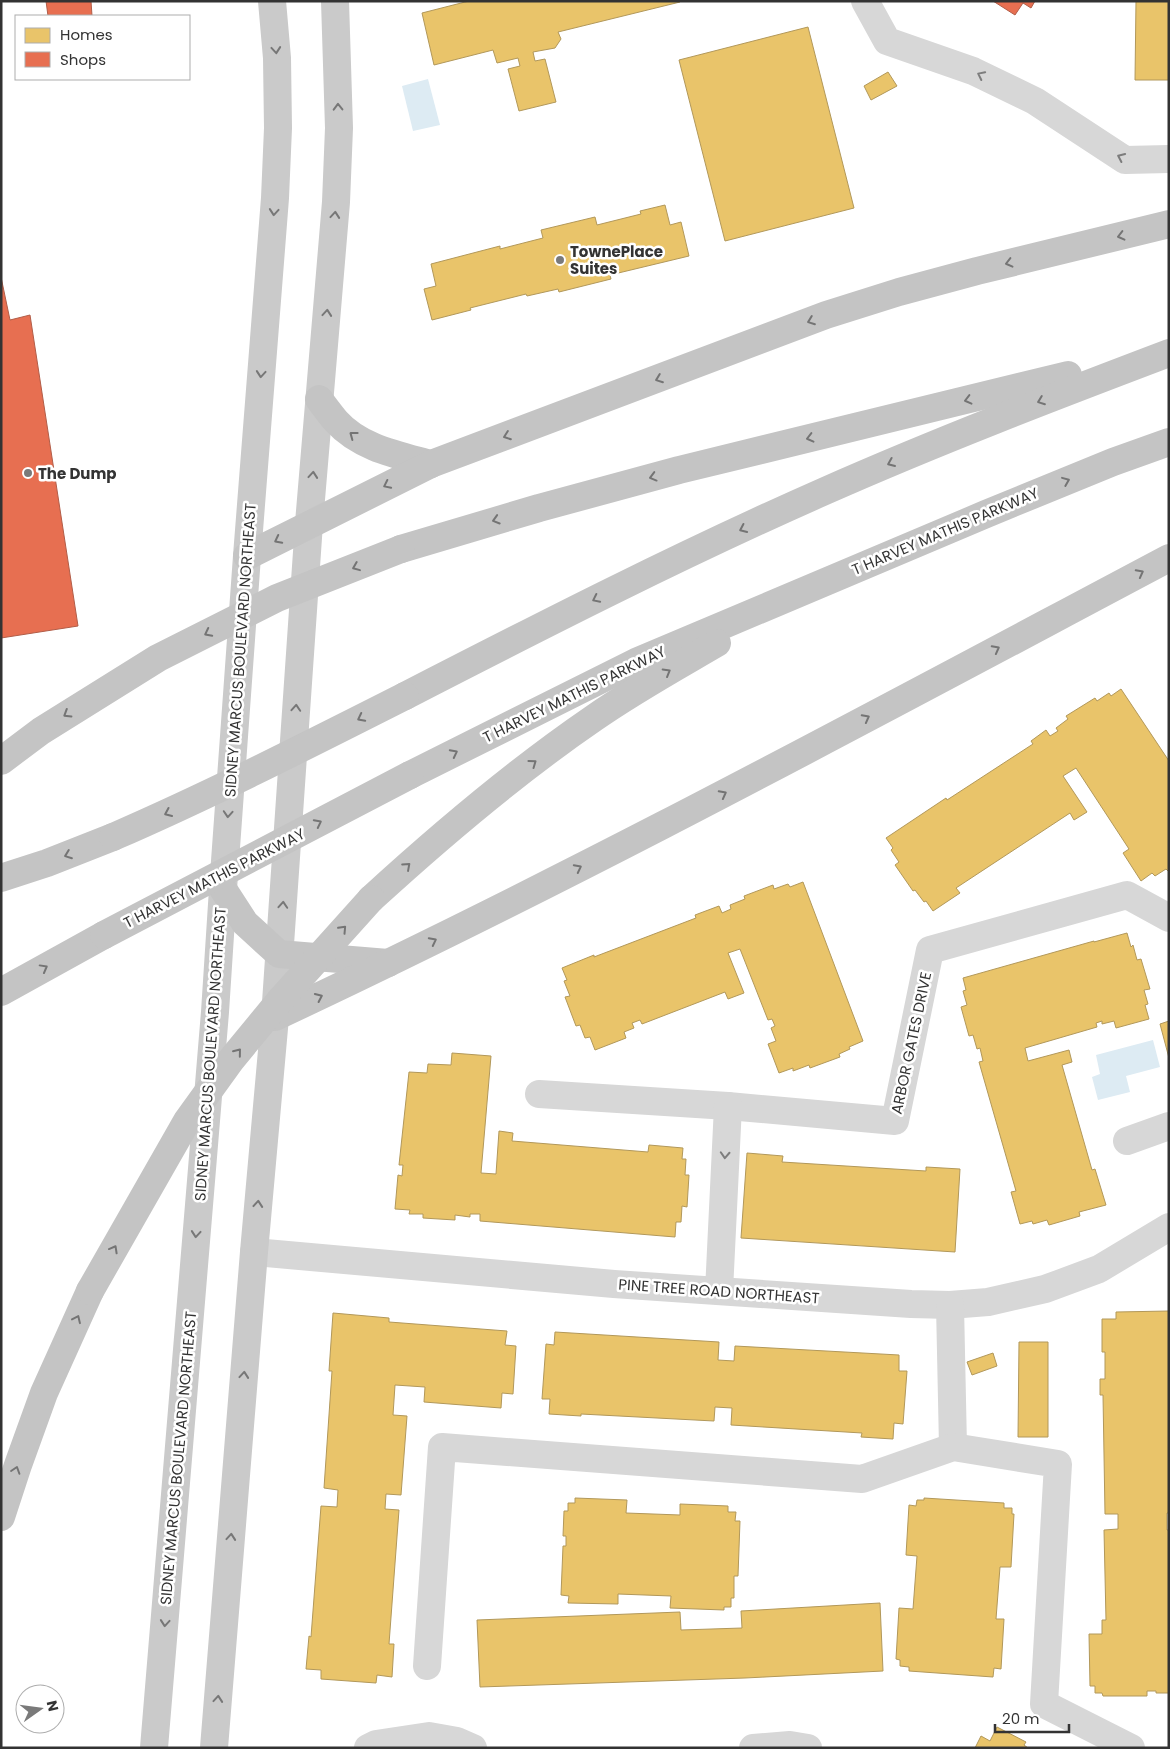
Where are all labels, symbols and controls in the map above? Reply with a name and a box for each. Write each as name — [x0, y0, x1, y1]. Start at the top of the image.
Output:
legend — [15, 15, 190, 80]
text: Homes — [60, 24, 113, 45]
one-way arrow — [270, 46, 281, 54]
text: Shops — [60, 49, 106, 70]
one-way arrow — [977, 71, 986, 81]
one-way arrow — [333, 103, 344, 111]
one-way arrow — [1117, 152, 1126, 163]
one-way arrow — [269, 208, 280, 216]
one-way arrow — [329, 211, 340, 219]
one-way arrow — [1117, 230, 1126, 241]
place label: TownePlace Suites — [570, 241, 663, 279]
marker: TownePlace Suites — [554, 254, 566, 266]
one-way arrow — [1004, 257, 1013, 268]
one-way arrow — [321, 309, 332, 317]
one-way arrow — [807, 315, 815, 325]
one-way arrow — [256, 370, 267, 378]
one-way arrow — [655, 372, 664, 383]
one-way arrow — [965, 394, 973, 404]
one-way arrow — [1037, 395, 1046, 405]
one-way arrow — [503, 430, 512, 440]
one-way arrow — [350, 432, 359, 440]
one-way arrow — [806, 432, 815, 443]
one-way arrow — [887, 456, 896, 467]
place label: The Dump — [38, 463, 116, 484]
marker: The Dump — [22, 467, 34, 479]
one-way arrow — [307, 470, 318, 478]
one-way arrow — [648, 471, 657, 482]
one-way arrow — [1061, 477, 1070, 487]
one-way arrow — [383, 479, 392, 490]
street label: T HARVEY MATHIS PARKWAY — [848, 482, 1042, 580]
street label: SIDNEY MARCUS BOULEVARD NORTHEAST — [219, 502, 261, 798]
one-way arrow — [493, 515, 501, 525]
one-way arrow — [739, 523, 748, 533]
one-way arrow — [274, 534, 283, 544]
one-way arrow — [352, 560, 361, 571]
one-way arrow — [1134, 569, 1143, 579]
one-way arrow — [592, 592, 601, 603]
one-way arrow — [204, 627, 213, 637]
street label: T HARVEY MATHIS PARKWAY — [479, 640, 669, 747]
one-way arrow — [991, 645, 1000, 655]
one-way arrow — [662, 668, 671, 678]
one-way arrow — [291, 704, 302, 712]
one-way arrow — [64, 708, 73, 718]
one-way arrow — [357, 712, 366, 722]
one-way arrow — [861, 714, 870, 724]
one-way arrow — [449, 749, 458, 759]
one-way arrow — [527, 760, 537, 769]
one-way arrow — [717, 790, 726, 800]
one-way arrow — [164, 806, 173, 817]
one-way arrow — [223, 810, 234, 818]
one-way arrow — [313, 819, 322, 829]
street label: T HARVEY MATHIS PARKWAY — [120, 823, 308, 933]
one-way arrow — [64, 849, 73, 859]
one-way arrow — [402, 863, 411, 872]
one-way arrow — [573, 864, 582, 874]
one-way arrow — [277, 901, 288, 909]
street label: SIDNEY MARCUS BOULEVARD NORTHEAST — [189, 906, 231, 1202]
one-way arrow — [337, 926, 346, 935]
one-way arrow — [428, 937, 437, 948]
one-way arrow — [39, 964, 48, 974]
street label: ARBOR GATES DRIVE — [886, 970, 936, 1116]
one-way arrow — [314, 992, 323, 1003]
one-way arrow — [232, 1049, 241, 1058]
one-way arrow — [720, 1151, 731, 1159]
one-way arrow — [253, 1199, 264, 1207]
one-way arrow — [191, 1230, 202, 1238]
one-way arrow — [107, 1245, 117, 1254]
street label: PINE TREE ROAD NORTHEAST — [618, 1273, 820, 1309]
street label: SIDNEY MARCUS BOULEVARD NORTHEAST — [155, 1310, 201, 1606]
one-way arrow — [70, 1315, 81, 1324]
one-way arrow — [239, 1371, 250, 1379]
one-way arrow — [10, 1466, 20, 1475]
one-way arrow — [226, 1533, 237, 1541]
one-way arrow — [159, 1619, 170, 1627]
north arrow — [15, 1684, 65, 1734]
one-way arrow — [213, 1695, 224, 1703]
text: N — [42, 1698, 64, 1713]
scale bar — [995, 1702, 1069, 1734]
text: 20 m — [1002, 1708, 1040, 1729]

